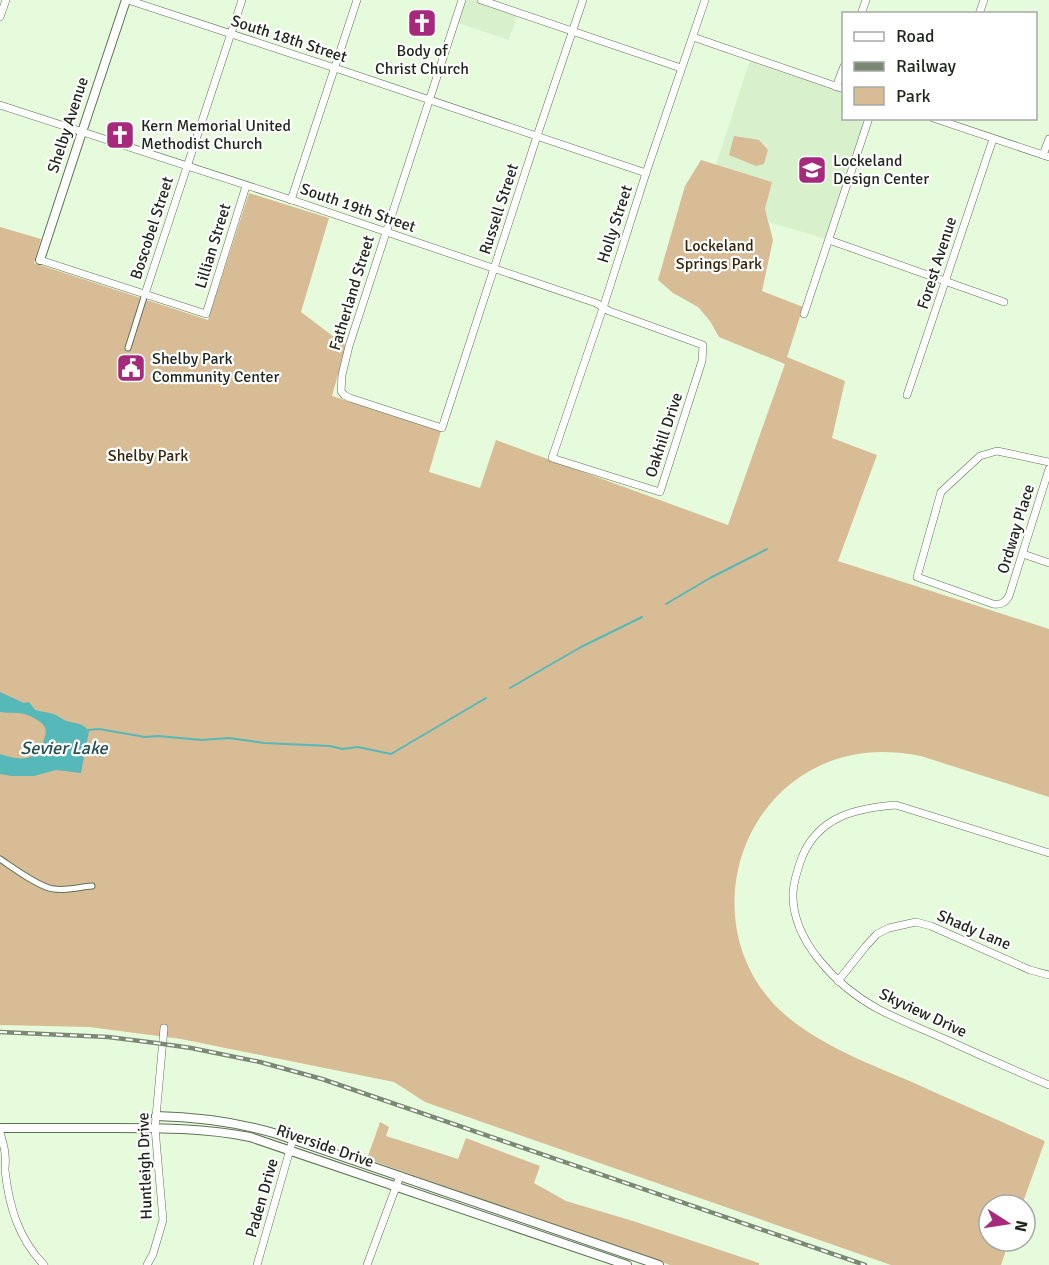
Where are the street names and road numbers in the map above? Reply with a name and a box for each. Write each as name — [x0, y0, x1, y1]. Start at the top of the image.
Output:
street label: South 18th Street — [229, 11, 350, 67]
street label: Shelby Avenue — [43, 74, 93, 176]
street label: Russell Street — [475, 161, 523, 257]
street label: Boscobel Street — [126, 174, 178, 282]
street label: South 19th Street — [298, 179, 419, 237]
street label: Holly Street — [593, 182, 637, 266]
street label: Lillian Street — [191, 201, 236, 291]
street label: Forest Avenue — [913, 214, 961, 312]
street label: Fatherland Street — [325, 233, 379, 353]
street label: Oakhill Drive — [641, 390, 687, 480]
street label: Ordway Place — [993, 482, 1039, 576]
street label: Shady Lane — [934, 906, 1014, 954]
street label: Skyview Drive — [876, 984, 970, 1042]
street label: Huntleigh Drive — [133, 1112, 157, 1220]
street label: Riverside Drive — [274, 1120, 376, 1172]
street label: Paden Drive — [241, 1156, 283, 1240]

